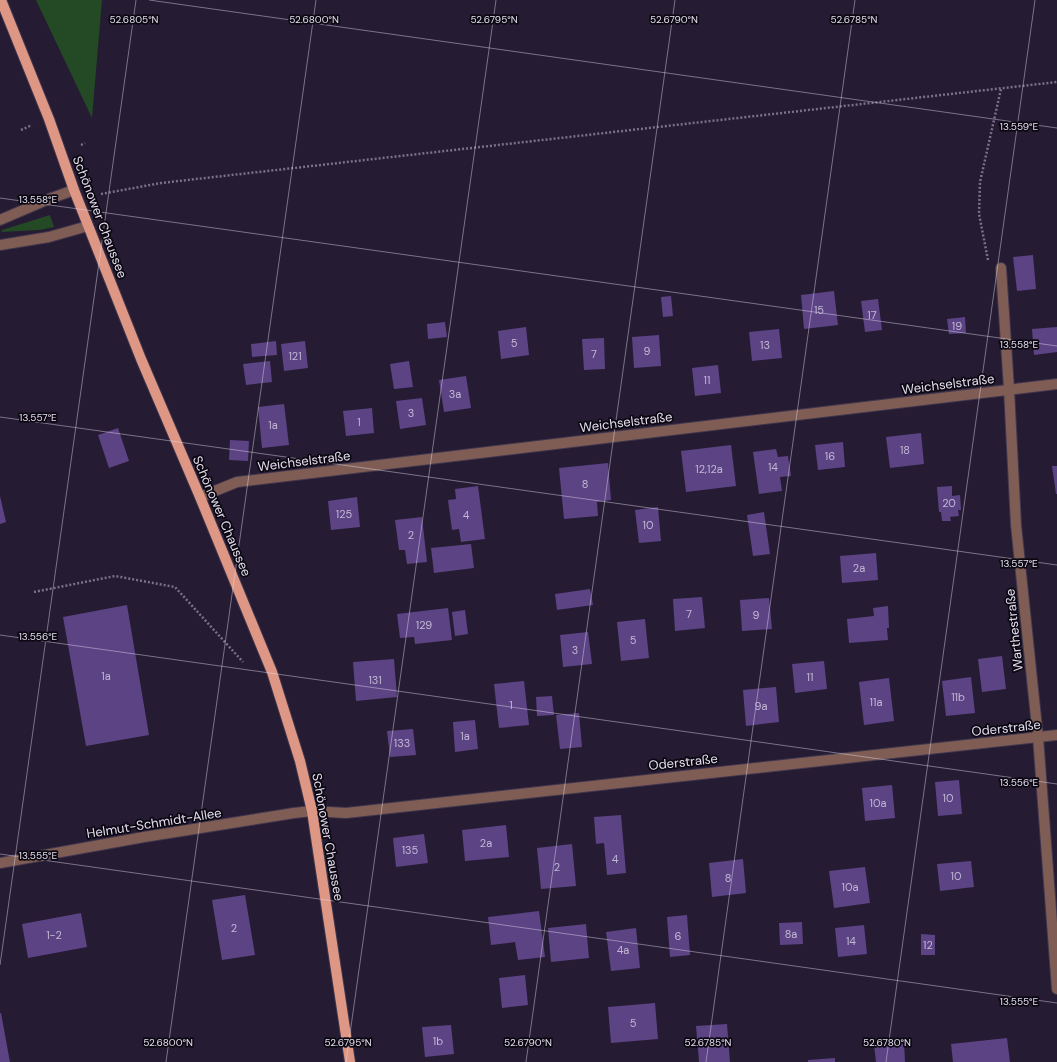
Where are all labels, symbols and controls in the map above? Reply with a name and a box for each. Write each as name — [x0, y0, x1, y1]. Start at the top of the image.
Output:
text: 52.6805°N — [109, 13, 159, 26]
text: 52.6800°N — [289, 13, 339, 26]
text: 52.6795°N — [470, 13, 518, 26]
text: 52.6790°N — [650, 13, 698, 26]
text: 52.6785°N — [830, 13, 878, 26]
text: 13.559°E — [1000, 120, 1038, 133]
street label: Schönower Chaussee — [69, 153, 131, 281]
text: 13.558°E — [19, 193, 58, 206]
house number: 15 — [814, 303, 824, 317]
house number: 17 — [867, 308, 877, 322]
house number: 19 — [952, 319, 962, 333]
house number: 5 — [511, 336, 518, 350]
house number: 13 — [760, 338, 770, 352]
text: 13.558°E — [1000, 338, 1039, 351]
house number: 9 — [644, 344, 651, 358]
house number: 7 — [591, 347, 597, 361]
house number: 121 — [288, 349, 302, 363]
street label: Weichselstraße — [901, 370, 995, 398]
house number: 11 — [704, 373, 710, 387]
house number: 3a — [449, 387, 461, 401]
house number: 3 — [408, 406, 414, 420]
street label: Weichselstraße — [579, 408, 673, 436]
text: 13.557°E — [19, 411, 57, 424]
house number: 1 — [357, 415, 361, 429]
house number: 1a — [268, 418, 278, 432]
house number: 18 — [900, 443, 910, 457]
street label: Weichselstraße — [257, 447, 351, 475]
house number: 16 — [825, 449, 835, 463]
street label: Schönower Chaussee — [189, 453, 255, 579]
house number: 14 — [768, 460, 778, 474]
house number: 12,12a — [695, 462, 723, 476]
house number: 8 — [582, 477, 588, 491]
house number: 20 — [942, 496, 956, 510]
house number: 125 — [336, 507, 353, 521]
house number: 4 — [463, 508, 470, 522]
house number: 10 — [643, 518, 653, 532]
house number: 2 — [408, 528, 414, 542]
text: 13.557°E — [1000, 557, 1038, 570]
house number: 2a — [853, 561, 865, 575]
street label: Warthestraße — [1001, 588, 1027, 672]
house number: 7 — [686, 607, 692, 621]
house number: 9 — [753, 608, 760, 622]
house number: 129 — [416, 618, 432, 632]
text: 13.556°E — [19, 630, 58, 643]
house number: 5 — [630, 633, 637, 647]
house number: 3 — [572, 643, 578, 657]
house number: 1a — [101, 669, 111, 683]
house number: 11 — [807, 670, 813, 684]
house number: 131 — [368, 673, 382, 687]
house number: 11b — [951, 690, 965, 704]
house number: 11a — [870, 695, 882, 709]
house number: 1 — [509, 698, 513, 712]
house number: 9a — [755, 699, 767, 713]
street label: Oderstraße — [971, 716, 1041, 740]
house number: 1a — [460, 729, 470, 743]
house number: 133 — [394, 736, 410, 750]
street label: Oderstraße — [648, 750, 718, 774]
street label: Schönower Chaussee — [308, 772, 348, 902]
text: 13.556°E — [1000, 776, 1039, 789]
house number: 10 — [943, 791, 953, 805]
house number: 10a — [870, 796, 886, 810]
street label: Helmut-Schmidt-Allee — [85, 804, 223, 842]
house number: 2a — [480, 836, 492, 850]
house number: 135 — [402, 843, 419, 857]
text: 13.555°E — [19, 849, 58, 862]
house number: 4 — [612, 852, 619, 866]
house number: 2 — [554, 860, 560, 874]
house number: 10 — [951, 869, 961, 883]
house number: 8 — [725, 871, 731, 885]
house number: 10a — [842, 880, 858, 894]
house number: 2 — [231, 921, 237, 935]
house number: 8a — [785, 927, 797, 941]
house number: 1-2 — [46, 928, 62, 942]
house number: 6 — [675, 929, 682, 943]
house number: 14 — [846, 934, 856, 948]
house number: 12 — [923, 938, 933, 952]
house number: 4a — [617, 943, 629, 957]
text: 13.555°E — [1000, 995, 1039, 1008]
house number: 5 — [630, 1016, 637, 1030]
house number: 1b — [433, 1034, 443, 1048]
text: 52.6800°N — [143, 1036, 193, 1049]
text: 52.6795°N — [324, 1036, 372, 1049]
text: 52.6790°N — [504, 1036, 552, 1049]
text: 52.6785°N — [684, 1036, 732, 1049]
text: 52.6780°N — [863, 1036, 911, 1049]

